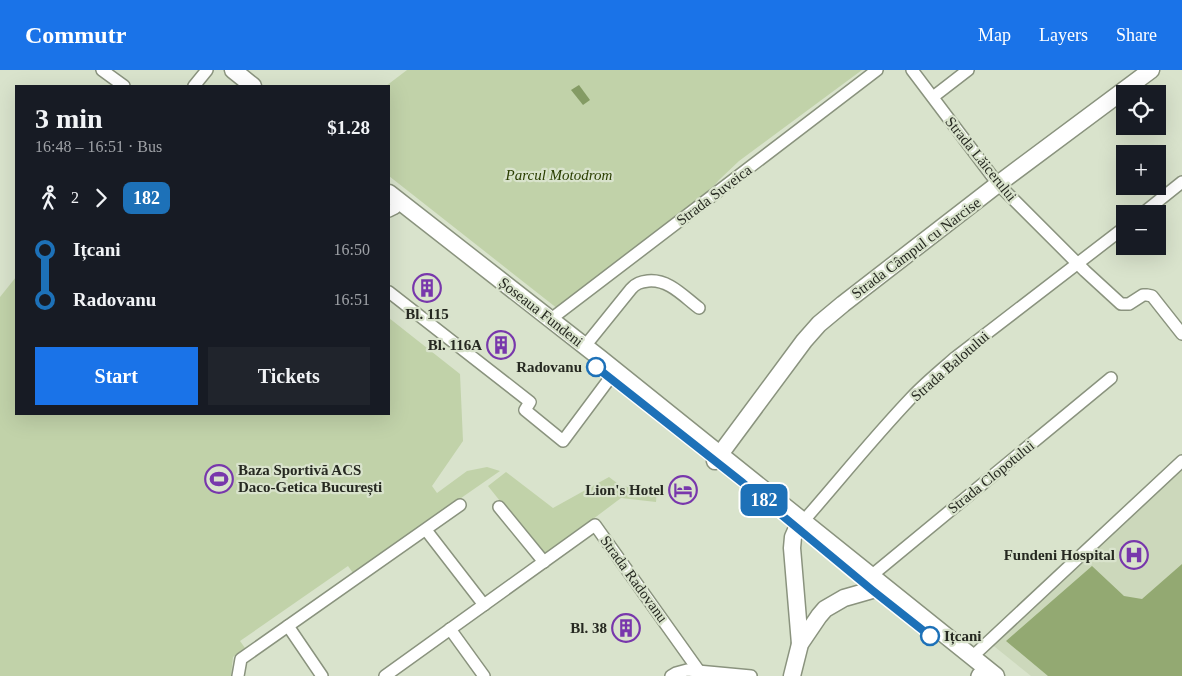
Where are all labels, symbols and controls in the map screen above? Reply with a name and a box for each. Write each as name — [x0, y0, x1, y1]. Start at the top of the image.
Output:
text: Commutr — [25, 22, 126, 48]
text: Map — [978, 25, 1011, 45]
text: Layers — [1039, 25, 1088, 45]
text: Share — [1116, 25, 1157, 45]
map controls — [1116, 85, 1166, 255]
button: locate — [1116, 85, 1166, 135]
text: 3 min — [35, 103, 103, 134]
street label: Strada Lăicerului — [942, 114, 1020, 204]
text: $1.28 — [327, 117, 370, 138]
text: 16:48 – 16:51 · Bus — [35, 138, 162, 155]
button: + — [1116, 145, 1166, 195]
street label: Strada Suveica — [673, 161, 755, 228]
park label: Parcul Motodrom — [505, 167, 613, 183]
icon: walk — [35, 184, 63, 212]
icon: forward — [87, 184, 115, 212]
text: 182 — [133, 188, 160, 208]
text: 2 — [71, 189, 79, 206]
street label: Strada Câmpul cu Narcise — [848, 194, 984, 302]
button: − — [1116, 205, 1166, 255]
text: Ițcani — [73, 239, 121, 260]
text: 16:50 — [334, 241, 370, 258]
building icon: Bl. 115 — [412, 273, 442, 303]
street label: Șoseaua Fundeni — [495, 274, 586, 351]
text: Radovanu — [73, 289, 156, 310]
text: 16:51 — [334, 291, 370, 308]
place label: Bl. 115 — [405, 306, 449, 322]
street label: Strada Balotului — [908, 328, 992, 404]
building icon: Bl. 116A — [486, 330, 516, 360]
place label: Bl. 116A — [428, 337, 482, 353]
button: Start — [35, 347, 198, 405]
button: Tickets — [208, 347, 370, 405]
marker: Radovanu — [586, 357, 606, 377]
place label: Radovanu — [516, 359, 582, 375]
street label: Strada Clopotului — [945, 437, 1037, 517]
place label: Baza Sportivă ACS Daco-Getica București — [238, 462, 382, 496]
sports icon: Baza Sportivă ACS Daco-Getica București — [204, 464, 234, 494]
hotel icon: Lion's Hotel — [668, 475, 698, 505]
place label: Lion's Hotel — [585, 482, 664, 498]
line badge: 182 — [735, 484, 793, 516]
text: 182 — [751, 490, 778, 510]
street label: Strada Radovanu — [597, 533, 671, 626]
hospital icon: Fundeni Hospital — [1119, 540, 1149, 570]
place label: Fundeni Hospital — [1004, 547, 1115, 563]
building icon: Bl. 38 — [611, 613, 641, 643]
place label: Bl. 38 — [570, 620, 607, 636]
marker: Ițcani — [920, 626, 940, 646]
place label: Ițcani — [944, 628, 982, 645]

